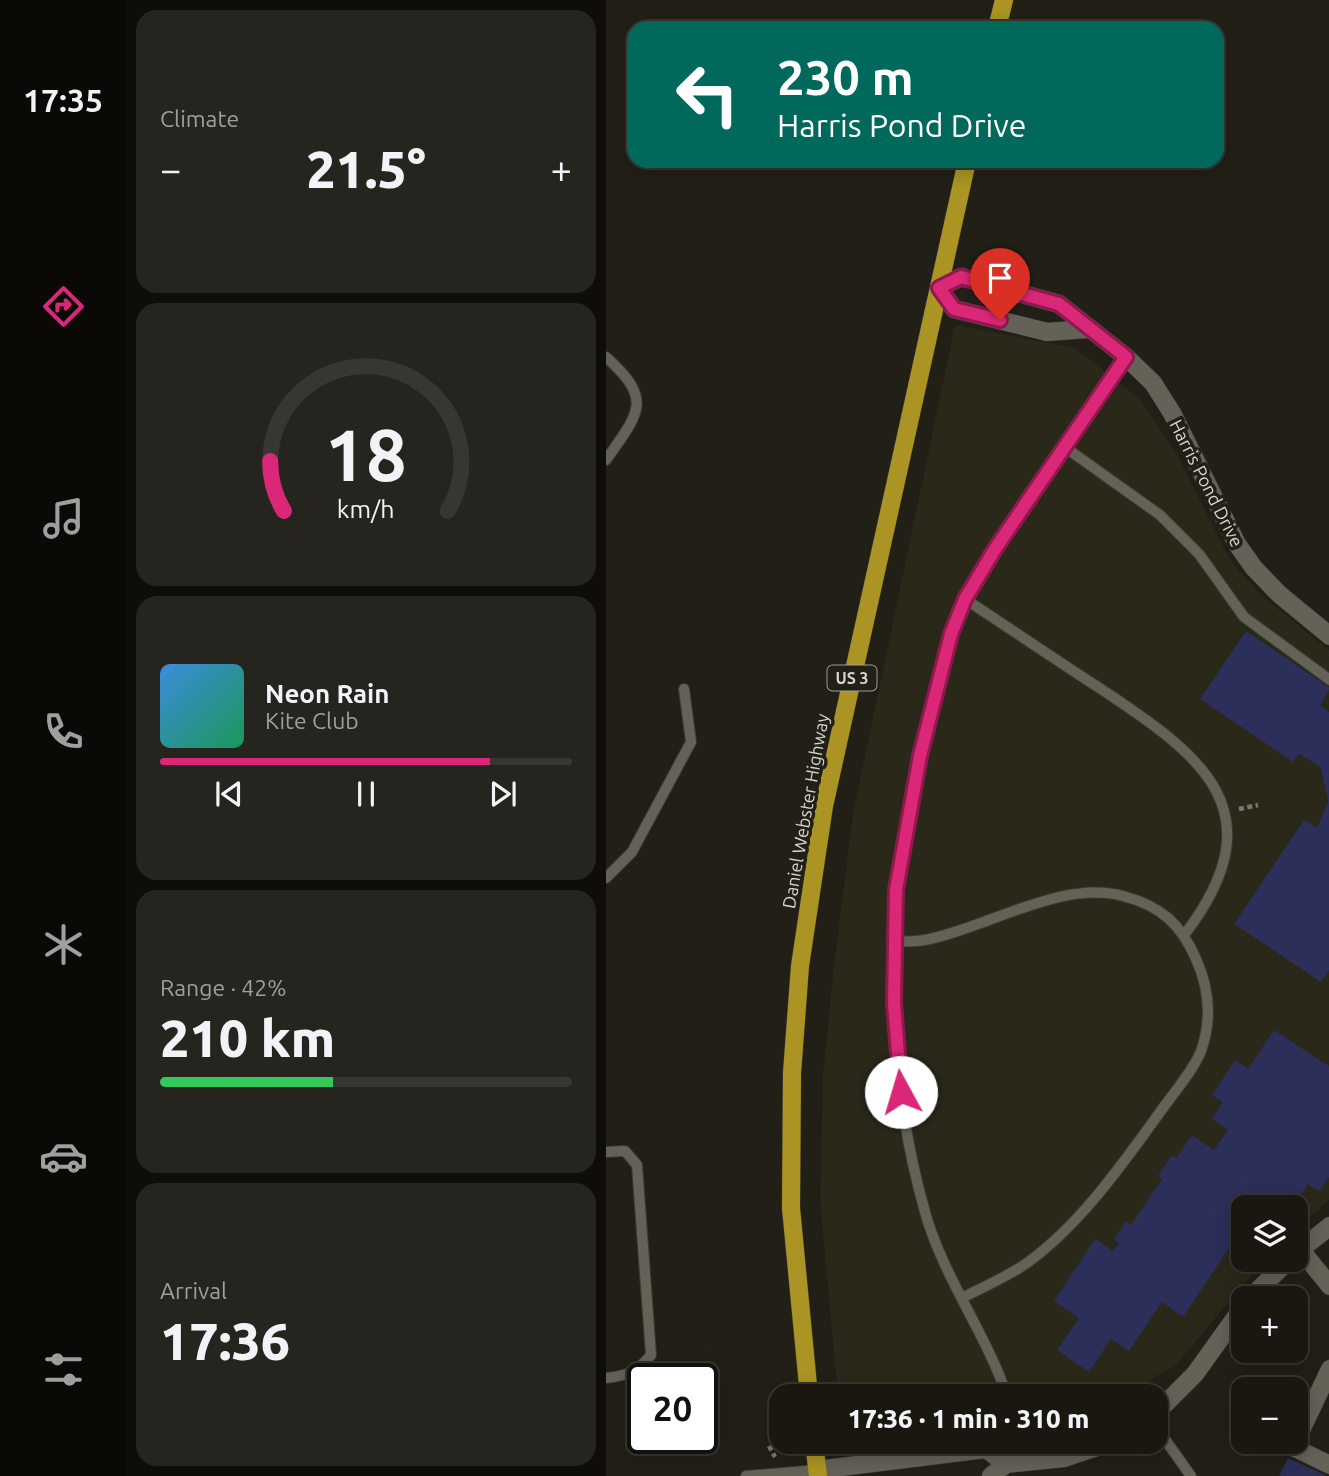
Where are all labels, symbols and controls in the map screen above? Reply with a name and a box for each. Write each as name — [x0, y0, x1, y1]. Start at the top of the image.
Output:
icon: left — [662, 49, 753, 140]
text: 230 m — [777, 49, 914, 104]
text: 17:35 — [23, 82, 103, 118]
text: Climate — [160, 106, 239, 131]
text: Harris Pond Drive — [777, 107, 1026, 143]
text: 21.5° — [306, 140, 426, 198]
text: − — [160, 148, 181, 190]
text: + — [551, 148, 572, 190]
pin — [970, 248, 1030, 320]
icon: arrive — [981, 259, 1019, 297]
icon: directions — [39, 282, 88, 331]
text: 18 — [325, 413, 407, 495]
street label: Harris Pond Drive — [1166, 416, 1248, 550]
icon: music — [39, 494, 88, 543]
text: km/h — [337, 495, 395, 523]
road number: US 3 — [828, 666, 876, 691]
text: Neon Rain — [265, 679, 390, 708]
icon: phone — [39, 707, 88, 756]
text: Kite Club — [265, 708, 359, 733]
street label: Daniel Webster Highway — [778, 712, 832, 910]
icon: previous — [210, 775, 248, 813]
icon: pause — [347, 775, 385, 813]
icon: next — [484, 775, 522, 813]
icon: climate — [39, 920, 88, 969]
text: Range · 42% — [160, 975, 287, 1000]
text: 210 km — [160, 1009, 335, 1067]
position arrow — [864, 1055, 938, 1129]
icon: car — [39, 1132, 88, 1181]
map controls — [1231, 1195, 1308, 1454]
button: layers — [1231, 1195, 1308, 1272]
text: Arrival — [160, 1278, 227, 1303]
button: + — [1231, 1286, 1308, 1363]
text: 17:36 — [160, 1312, 290, 1370]
icon: filters — [39, 1345, 88, 1394]
speed limit sign: 20 — [627, 1363, 718, 1454]
button: − — [1231, 1377, 1308, 1454]
text: 17:36 · 1 min · 310 m — [848, 1404, 1089, 1433]

